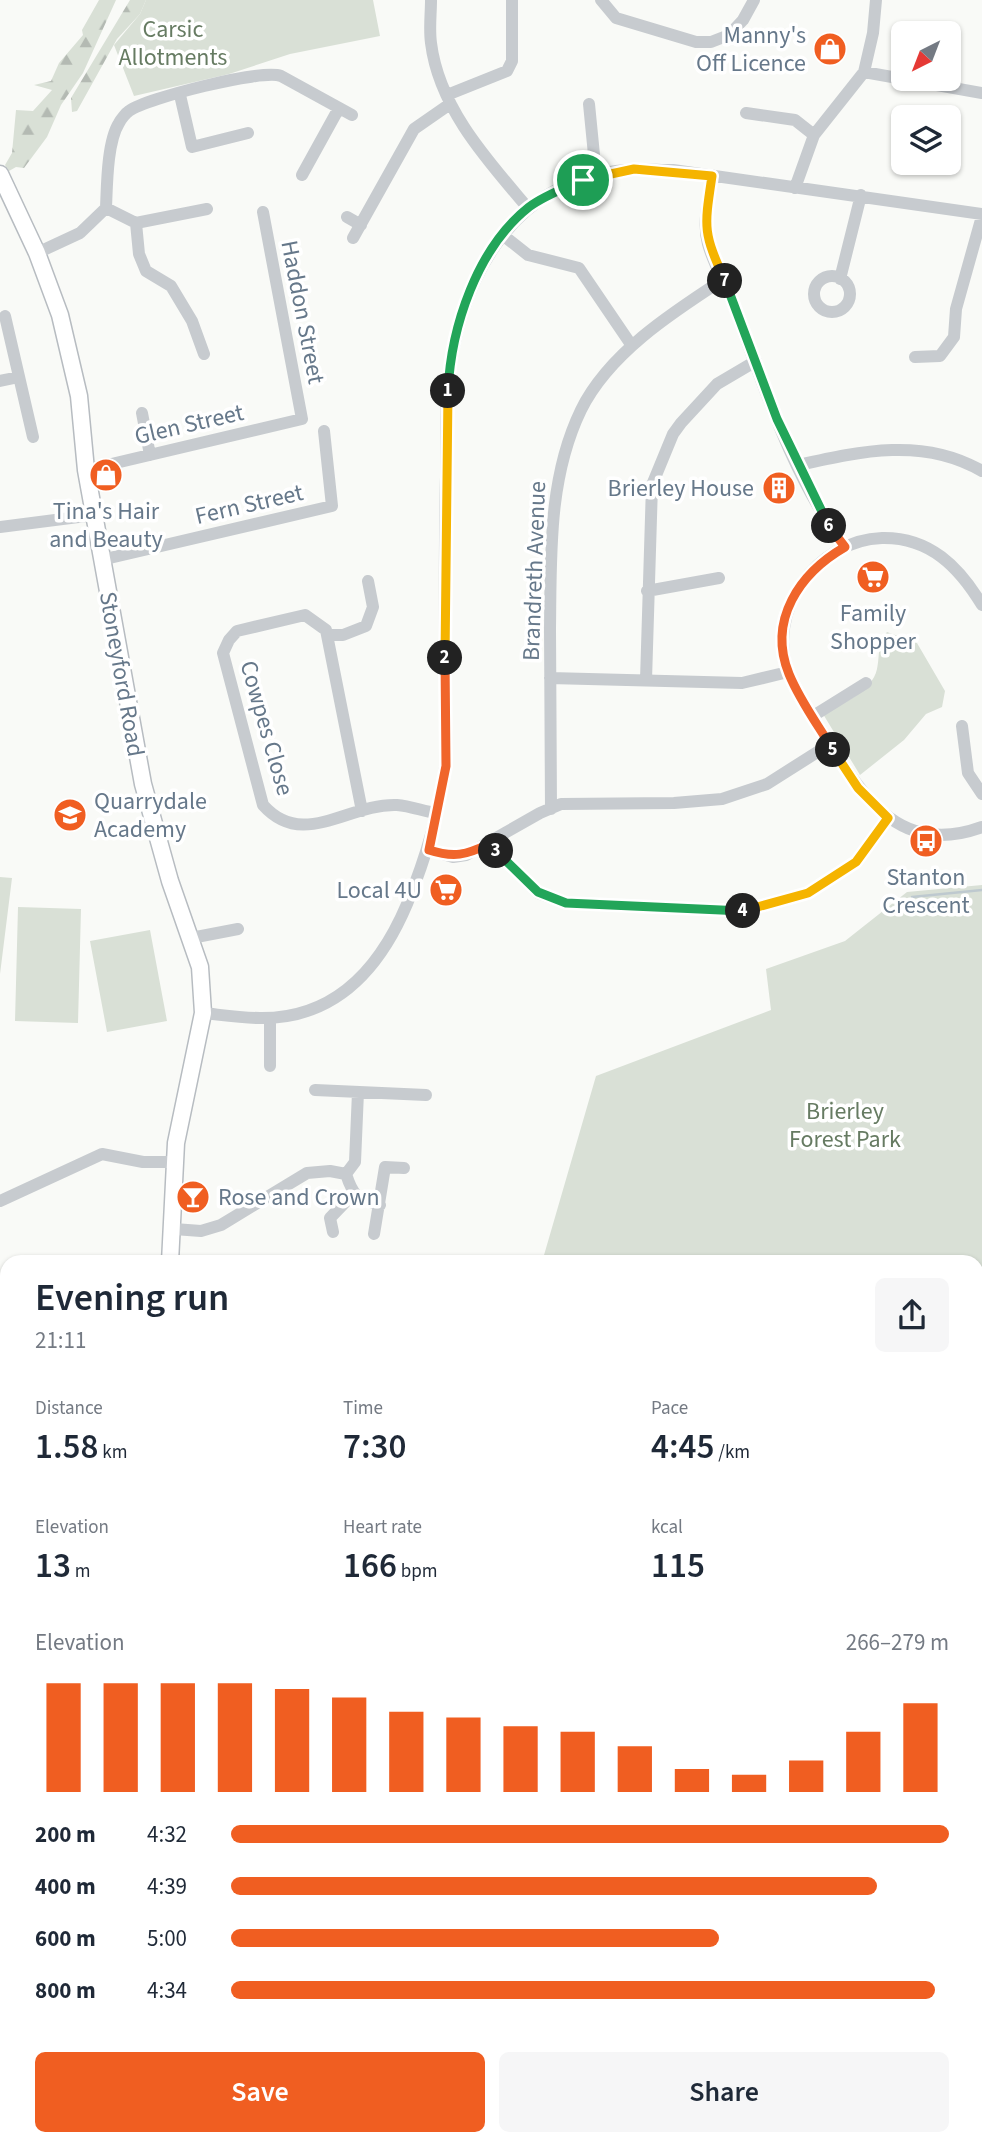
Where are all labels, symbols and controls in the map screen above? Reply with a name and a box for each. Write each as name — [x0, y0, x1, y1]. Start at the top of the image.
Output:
park label: Carsic Allotments — [119, 12, 227, 75]
place label: Manny's Off Licence — [696, 18, 806, 81]
north arrow — [891, 21, 961, 91]
map controls — [891, 21, 961, 175]
shop icon: Manny's Off Licence — [811, 30, 849, 68]
button: layers — [891, 105, 961, 175]
pin — [553, 150, 613, 210]
icon: arrive — [564, 161, 602, 199]
street label: Haddon Street — [271, 237, 334, 387]
pin: 7 — [708, 264, 742, 298]
text: 7 — [719, 267, 730, 294]
pin: 1 — [430, 374, 466, 408]
text: 1 — [442, 377, 453, 404]
street label: Glen Street — [131, 395, 247, 454]
shop icon: Tina's Hair and Beauty — [87, 456, 125, 494]
building icon: Brierley House — [760, 469, 798, 507]
place label: Brierley House — [608, 471, 754, 506]
street label: Fern Street — [192, 475, 307, 534]
street label: Brandreth Avenue — [514, 480, 555, 662]
place label: Tina's Hair and Beauty — [49, 494, 163, 557]
pin: 6 — [812, 508, 846, 544]
text: 6 — [823, 512, 834, 539]
supermarket icon: Family Shopper — [854, 558, 892, 596]
street label: Stoneyford Road — [90, 589, 153, 759]
place label: Family Shopper — [830, 596, 917, 659]
pin: 2 — [428, 640, 462, 676]
text: 2 — [439, 644, 450, 671]
street label: Cowpes Close — [231, 657, 302, 800]
pin: 5 — [816, 732, 850, 768]
text: 5 — [827, 736, 838, 763]
place label: Quarrydale Academy — [94, 784, 207, 847]
school or university icon: Quarrydale Academy — [51, 796, 89, 834]
bus stop icon: Stanton Crescent — [907, 822, 945, 860]
pin: 3 — [478, 834, 514, 868]
text: 3 — [490, 837, 501, 864]
place label: Stanton Crescent — [882, 860, 970, 923]
supermarket icon: Local 4U — [427, 871, 465, 909]
place label: Local 4U — [336, 873, 422, 908]
pin: 4 — [726, 894, 760, 928]
text: 4 — [737, 897, 748, 924]
park label: Brierley Forest Park — [789, 1094, 901, 1157]
bar icon: Rose and Crown — [174, 1178, 212, 1216]
place label: Rose and Crown — [218, 1180, 380, 1215]
text: Evening run — [35, 1271, 229, 1325]
button: share — [875, 1278, 949, 1352]
text: 21:11 — [35, 1324, 86, 1357]
text: Distance — [35, 1395, 103, 1422]
text: Time — [343, 1395, 383, 1422]
text: Pace — [651, 1395, 688, 1422]
text: 1.58 — [35, 1422, 99, 1472]
text: 7:30 — [343, 1422, 407, 1472]
text: 4:45 — [651, 1422, 715, 1472]
text: km — [99, 1439, 127, 1466]
text: /km — [715, 1439, 750, 1466]
text: Elevation — [35, 1514, 109, 1541]
text: Heart rate — [343, 1514, 422, 1541]
text: kcal — [651, 1514, 683, 1541]
text: 13 — [35, 1541, 71, 1591]
text: 166 — [343, 1541, 397, 1591]
text: 115 — [651, 1541, 705, 1591]
text: m — [71, 1558, 90, 1585]
text: bpm — [397, 1558, 437, 1585]
text: Elevation — [35, 1626, 125, 1659]
text: 266–279 m — [846, 1626, 949, 1659]
text: 200 m — [35, 1818, 96, 1851]
text: 4:32 — [147, 1818, 187, 1851]
text: 400 m — [35, 1870, 96, 1903]
text: 4:39 — [147, 1870, 187, 1903]
text: 600 m — [35, 1922, 96, 1955]
text: 5:00 — [147, 1922, 187, 1955]
text: 800 m — [35, 1974, 96, 2007]
text: 4:34 — [147, 1974, 187, 2007]
button: Save — [35, 2052, 485, 2132]
button: Share — [499, 2052, 949, 2132]

